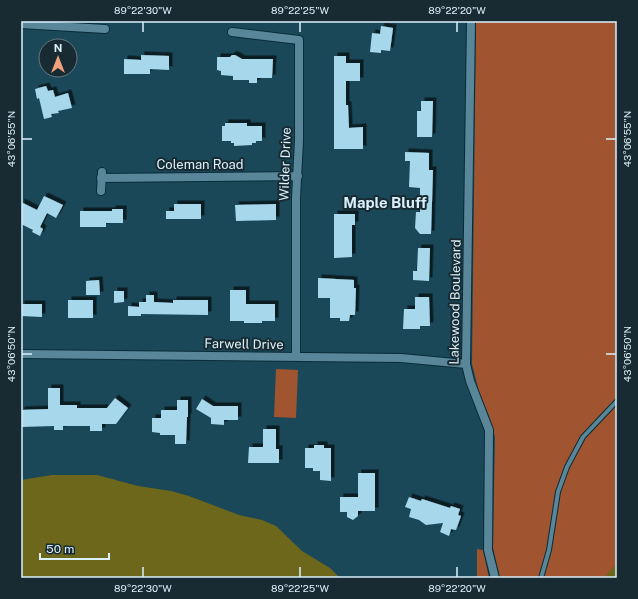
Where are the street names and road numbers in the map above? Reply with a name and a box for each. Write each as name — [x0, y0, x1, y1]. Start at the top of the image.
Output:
street label: Wilder Drive — [276, 127, 294, 201]
street label: Coleman Road — [156, 157, 244, 172]
street label: Lakewood Boulevard — [446, 239, 464, 365]
street label: Farwell Drive — [204, 336, 284, 352]

